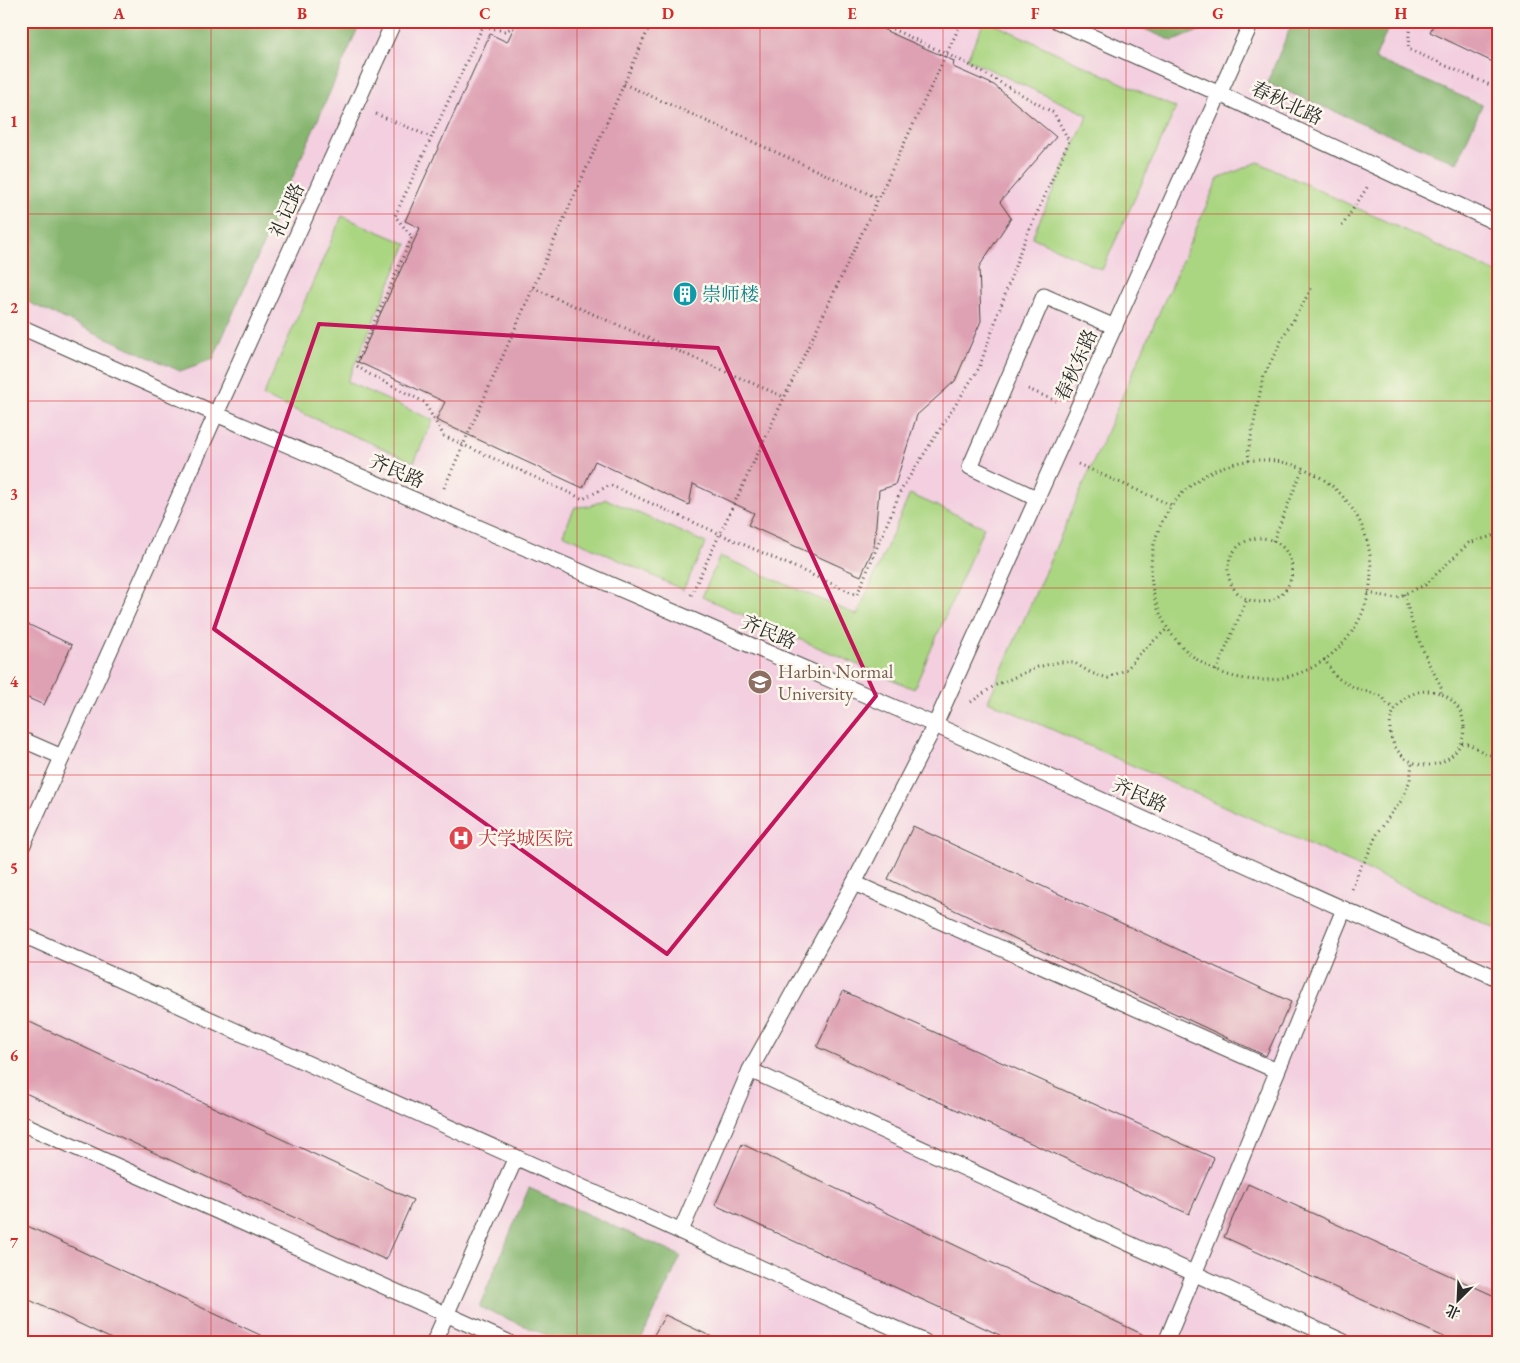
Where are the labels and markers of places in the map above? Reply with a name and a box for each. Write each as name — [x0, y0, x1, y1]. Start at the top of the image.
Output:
building icon: 崇师楼 — [672, 281, 698, 307]
place label: 崇师楼 — [702, 282, 759, 307]
place label: Harbin Normal University — [778, 659, 894, 706]
school or university icon: Harbin Normal University — [747, 669, 773, 695]
hospital icon: 大学城医院 — [448, 825, 474, 851]
place label: 大学城医院 — [478, 826, 573, 851]

